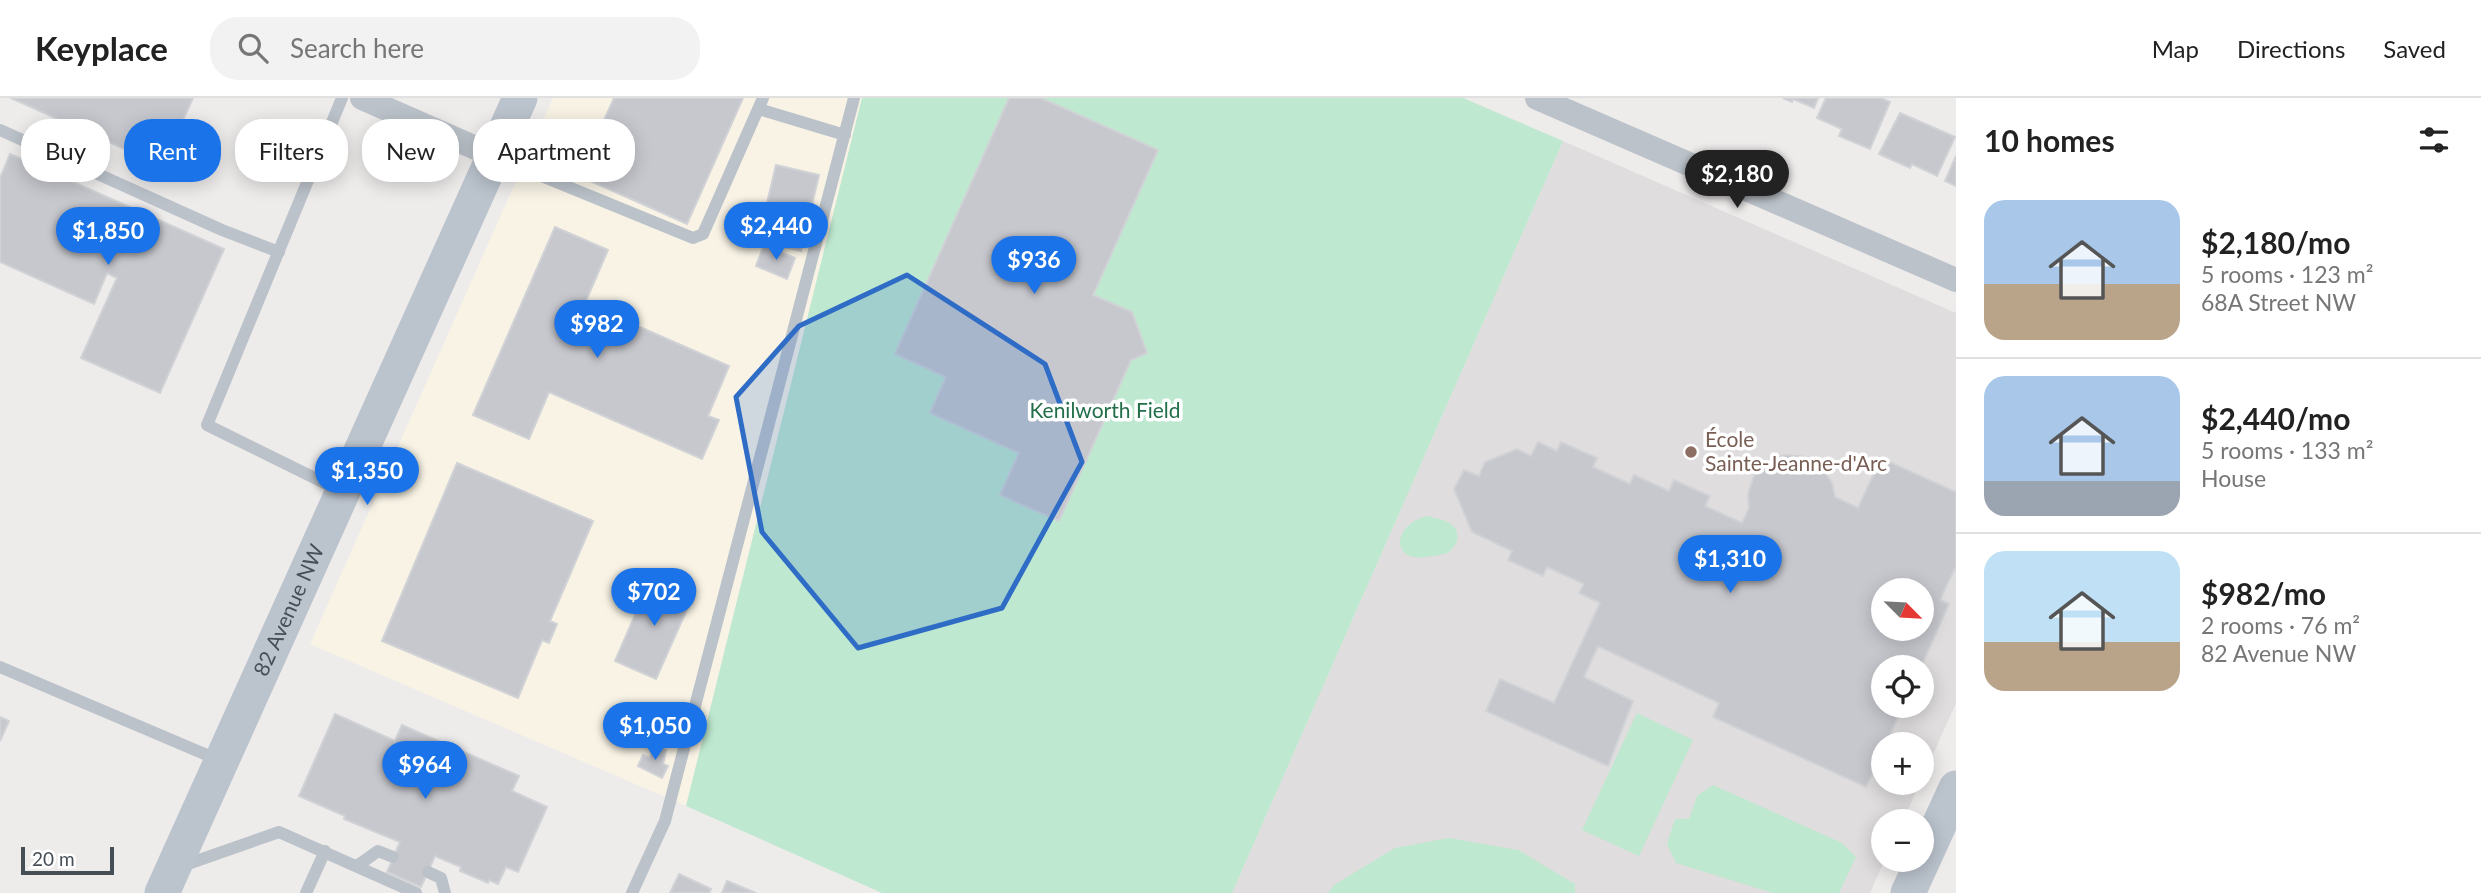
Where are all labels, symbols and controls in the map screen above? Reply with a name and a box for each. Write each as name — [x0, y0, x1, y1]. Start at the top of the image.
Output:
search box — [210, 17, 700, 80]
text: Keyplace — [35, 28, 168, 68]
icon: search — [234, 29, 272, 67]
text: Search here — [290, 32, 424, 64]
text: Map — [2152, 34, 2199, 63]
text: Directions — [2237, 34, 2345, 63]
text: Saved — [2383, 34, 2446, 63]
chip: Buy — [21, 119, 110, 182]
chip: Rent — [124, 119, 221, 182]
chip: Filters — [235, 119, 348, 182]
chip: New — [362, 119, 459, 182]
chip: Apartment — [473, 119, 635, 182]
icon: filters — [2415, 121, 2453, 159]
text: 10 homes — [1984, 122, 2115, 158]
pin: $2,180 — [1680, 150, 1794, 210]
text: $2,180 — [1701, 159, 1773, 187]
pin: $2,440 — [719, 202, 833, 262]
pin: $1,850 — [51, 208, 165, 267]
text: $2,440 — [740, 211, 812, 239]
text: $1,850 — [72, 216, 144, 244]
text: $2,180/mo — [2201, 224, 2350, 260]
icon: home — [2040, 228, 2124, 312]
pin: $936 — [993, 236, 1075, 296]
text: $936 — [1007, 245, 1061, 273]
text: 5 rooms · 123 m² — [2201, 260, 2373, 288]
text: 68A Street NW — [2201, 288, 2356, 316]
pin: $982 — [556, 300, 638, 360]
text: $982 — [570, 309, 624, 337]
park label: Kenilworth Field — [1029, 397, 1181, 422]
text: $2,440/mo — [2201, 400, 2350, 436]
icon: home — [2040, 404, 2124, 488]
place label: École Sainte-Jeanne-d'Arc — [1705, 426, 1887, 475]
text: 5 rooms · 133 m² — [2201, 436, 2373, 464]
marker: École Sainte-Jeanne-d'Arc — [1683, 444, 1699, 460]
pin: $1,350 — [310, 448, 424, 507]
text: $1,350 — [331, 456, 403, 484]
text: House — [2201, 464, 2266, 492]
pin: $1,310 — [1673, 536, 1787, 595]
street label: 82 Avenue NW — [247, 540, 329, 680]
text: $1,310 — [1694, 544, 1766, 572]
pin: $702 — [613, 568, 695, 628]
text: $982/mo — [2201, 575, 2326, 611]
text: $702 — [627, 577, 681, 605]
north arrow — [1871, 578, 1934, 640]
map controls — [1871, 578, 1934, 872]
icon: home — [2040, 579, 2124, 663]
text: 2 rooms · 76 m² — [2201, 611, 2360, 639]
text: 82 Avenue NW — [2201, 639, 2356, 667]
button: locate — [1871, 655, 1934, 718]
pin: $1,050 — [598, 702, 712, 762]
text: $1,050 — [619, 711, 691, 739]
button: + — [1871, 732, 1934, 795]
pin: $964 — [384, 742, 466, 801]
text: $964 — [398, 750, 452, 778]
button: − — [1871, 809, 1934, 872]
scale bar — [21, 844, 114, 876]
text: 20 m — [32, 847, 75, 870]

